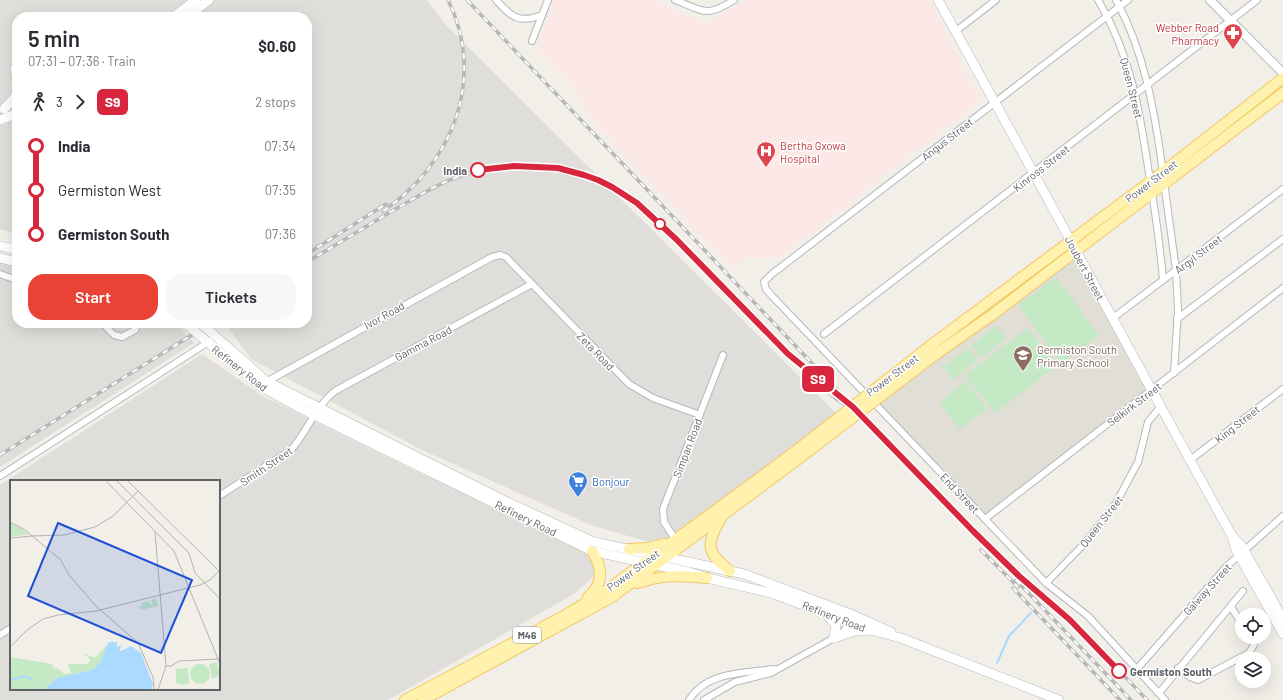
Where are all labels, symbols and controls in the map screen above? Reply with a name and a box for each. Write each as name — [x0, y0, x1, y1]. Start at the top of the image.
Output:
place label: Webber Road Pharmacy — [1156, 21, 1219, 47]
pharmacy icon: Webber Road Pharmacy — [1222, 22, 1244, 50]
text: 5 min — [28, 25, 80, 51]
text: $0.60 — [258, 37, 296, 55]
text: 07:31 – 07:36 · Train — [28, 53, 136, 69]
street label: Queen Street — [1118, 56, 1146, 120]
icon: walk — [28, 91, 50, 113]
icon: forward — [69, 91, 91, 113]
text: S9 — [105, 93, 120, 110]
text: 3 — [56, 94, 63, 110]
text: 2 stops — [255, 94, 296, 110]
street label: Angus Street — [919, 115, 975, 163]
text: India — [58, 137, 90, 155]
text: 07:34 — [264, 138, 296, 154]
place label: Bertha Gxowa Hospital — [780, 139, 846, 165]
hospital icon: Bertha Gxowa Hospital — [755, 140, 777, 168]
street label: Kinross Street — [1010, 142, 1072, 194]
street label: Power Street — [1122, 157, 1180, 205]
marker: India — [470, 162, 486, 178]
place label: India — [443, 164, 467, 177]
text: Germiston West — [58, 181, 162, 199]
text: 07:35 — [265, 182, 296, 198]
unlabelled marker — [654, 218, 666, 230]
text: Germiston South — [58, 225, 169, 243]
text: 07:36 — [265, 226, 296, 242]
street label: Argyl Street — [1172, 232, 1224, 276]
street label: Joubert Street — [1063, 234, 1107, 302]
button: Start — [28, 274, 158, 320]
button: Tickets — [166, 274, 296, 320]
street label: Ivor Road — [361, 299, 407, 331]
street label: Gamma Road — [392, 323, 454, 363]
street label: Zeta Road — [575, 329, 617, 373]
street label: Refinery Road — [210, 342, 270, 394]
place label: Germiston South Primary School — [1037, 343, 1117, 369]
school or university icon: Germiston South Primary School — [1012, 344, 1034, 372]
street label: Power Street — [863, 351, 921, 399]
line badge: S9 — [800, 366, 836, 392]
text: S9 — [810, 370, 826, 387]
street label: Selkirk Street — [1104, 379, 1164, 429]
street label: King Street — [1212, 402, 1262, 446]
street label: Simpan Road — [670, 417, 704, 479]
street label: Smith Street — [237, 444, 295, 488]
supermarket icon: Bonjour — [567, 470, 589, 498]
street label: End Street — [938, 470, 982, 516]
place label: Bonjour — [592, 475, 629, 488]
inset map — [10, 480, 220, 690]
street label: Queen Street — [1077, 493, 1125, 549]
street label: Refinery Road — [493, 497, 559, 539]
street label: Power Street — [604, 547, 662, 593]
street label: Galway Street — [1180, 560, 1234, 618]
street label: Refinery Road — [800, 598, 868, 634]
map controls — [1235, 608, 1271, 688]
button: locate — [1235, 608, 1271, 644]
road number: M46 — [513, 627, 541, 643]
button: layers — [1235, 652, 1271, 688]
marker: Germiston South — [1111, 663, 1127, 679]
place label: Germiston South — [1130, 665, 1212, 678]

